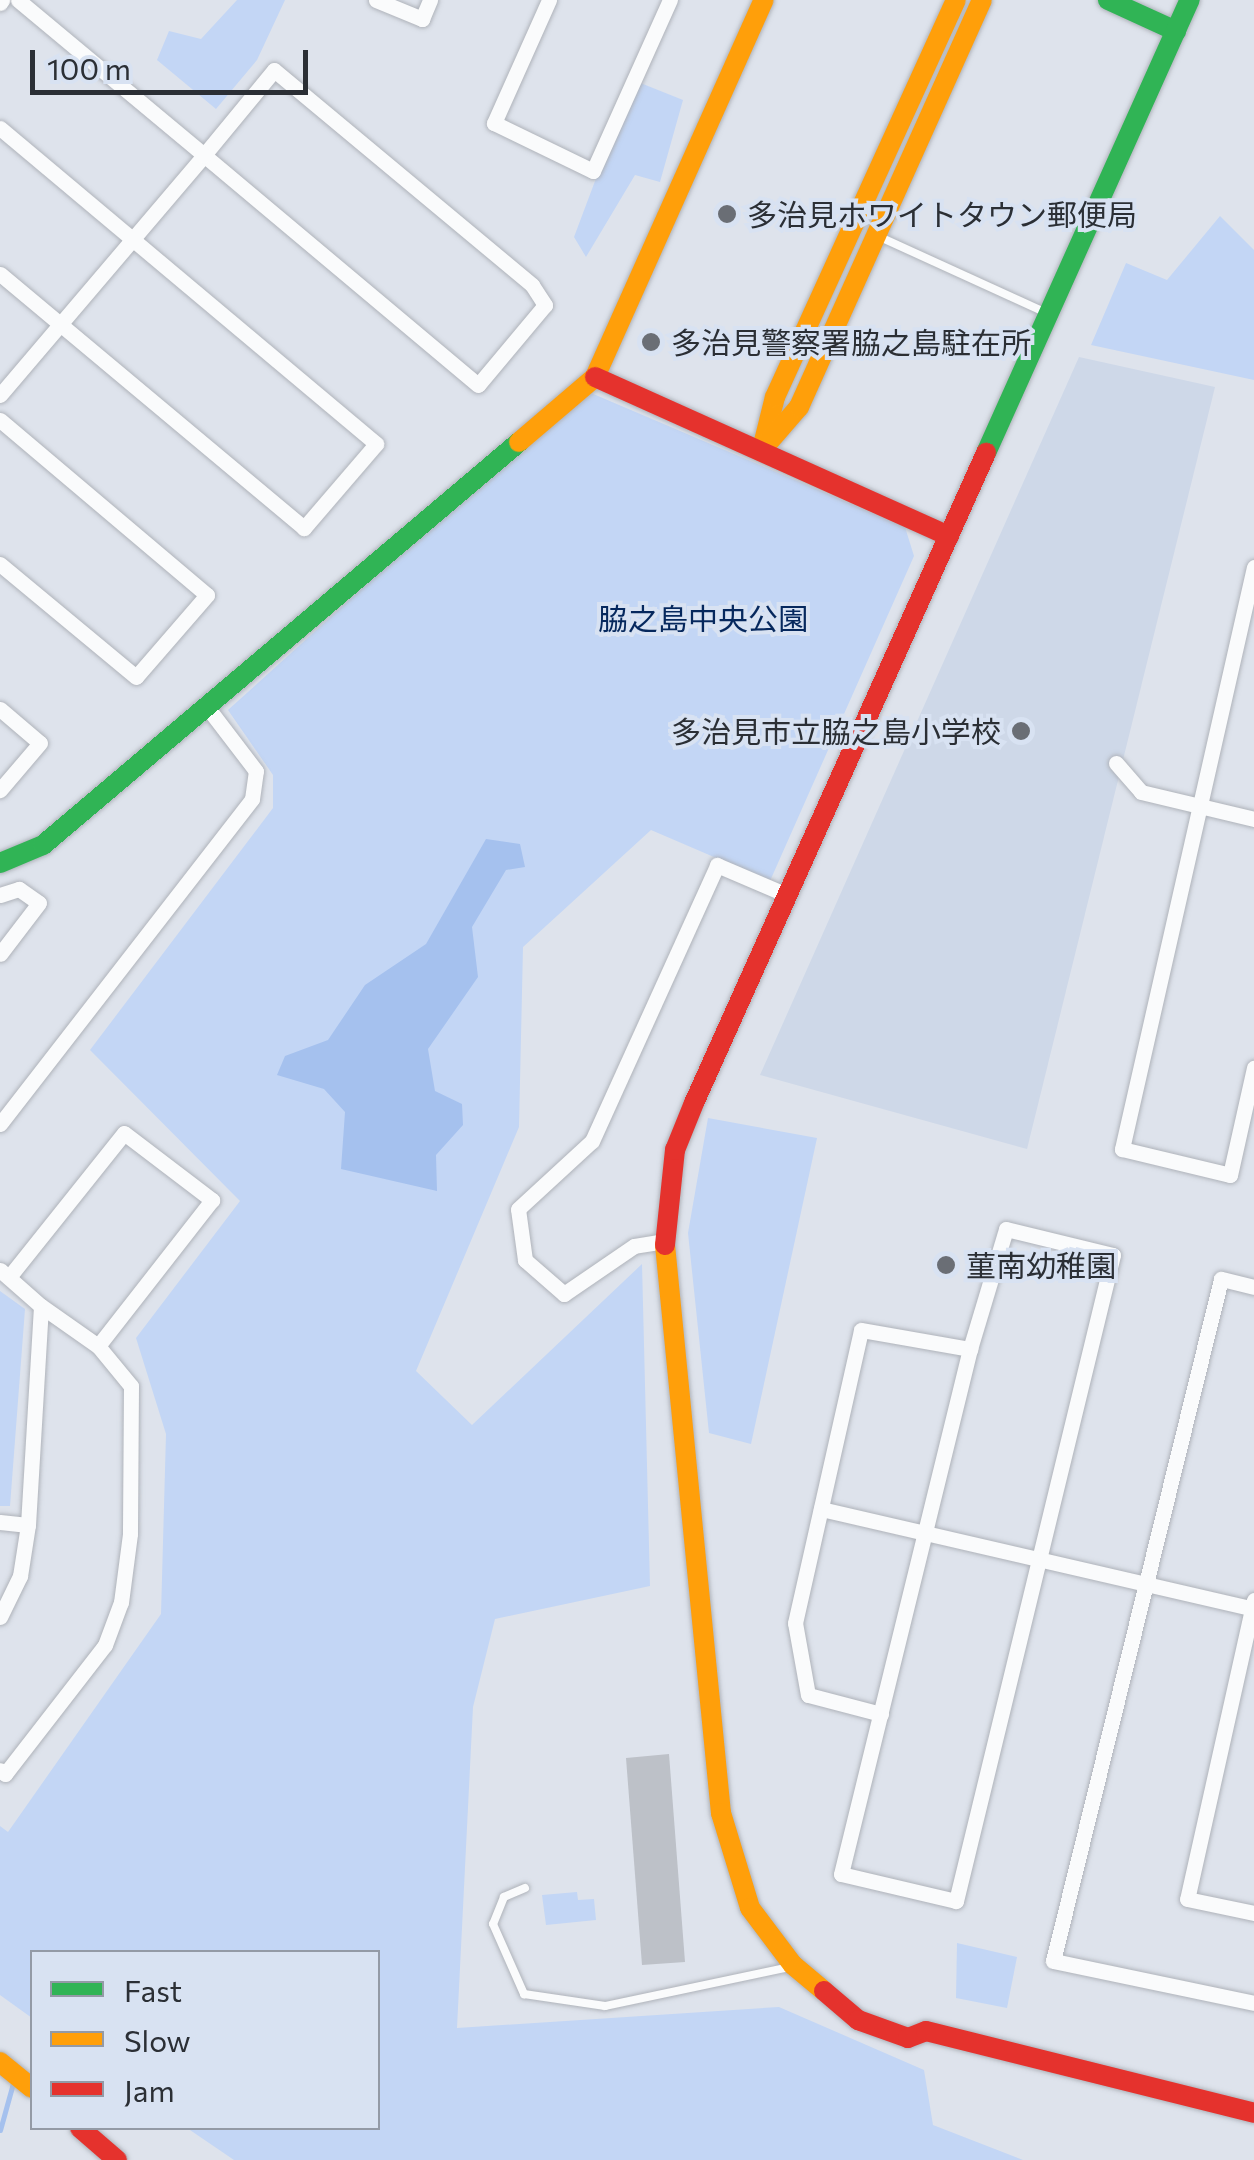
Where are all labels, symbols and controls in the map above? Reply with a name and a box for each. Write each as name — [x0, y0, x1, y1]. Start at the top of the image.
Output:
scale bar — [35, 30, 312, 92]
text: 100 m — [47, 49, 131, 86]
place label: 多治見ホワイトタウン郵便局 — [747, 196, 1137, 232]
marker: 多治見ホワイトタウン郵便局 — [716, 203, 738, 225]
place label: 多治見警察署脇之島駐在所 — [671, 324, 1031, 360]
marker: 多治見警察署脇之島駐在所 — [640, 331, 662, 353]
park label: 脇之島中央公園 — [598, 600, 808, 636]
place label: 多治見市立脇之島小学校 — [671, 713, 1001, 749]
marker: 多治見市立脇之島小学校 — [1010, 720, 1032, 742]
place label: 菫南幼稚園 — [966, 1247, 1116, 1283]
marker: 菫南幼稚園 — [935, 1254, 957, 1276]
legend — [30, 1950, 380, 2130]
text: Fast — [124, 1971, 182, 2008]
text: Slow — [124, 2021, 191, 2058]
text: Jam — [124, 2071, 175, 2108]

